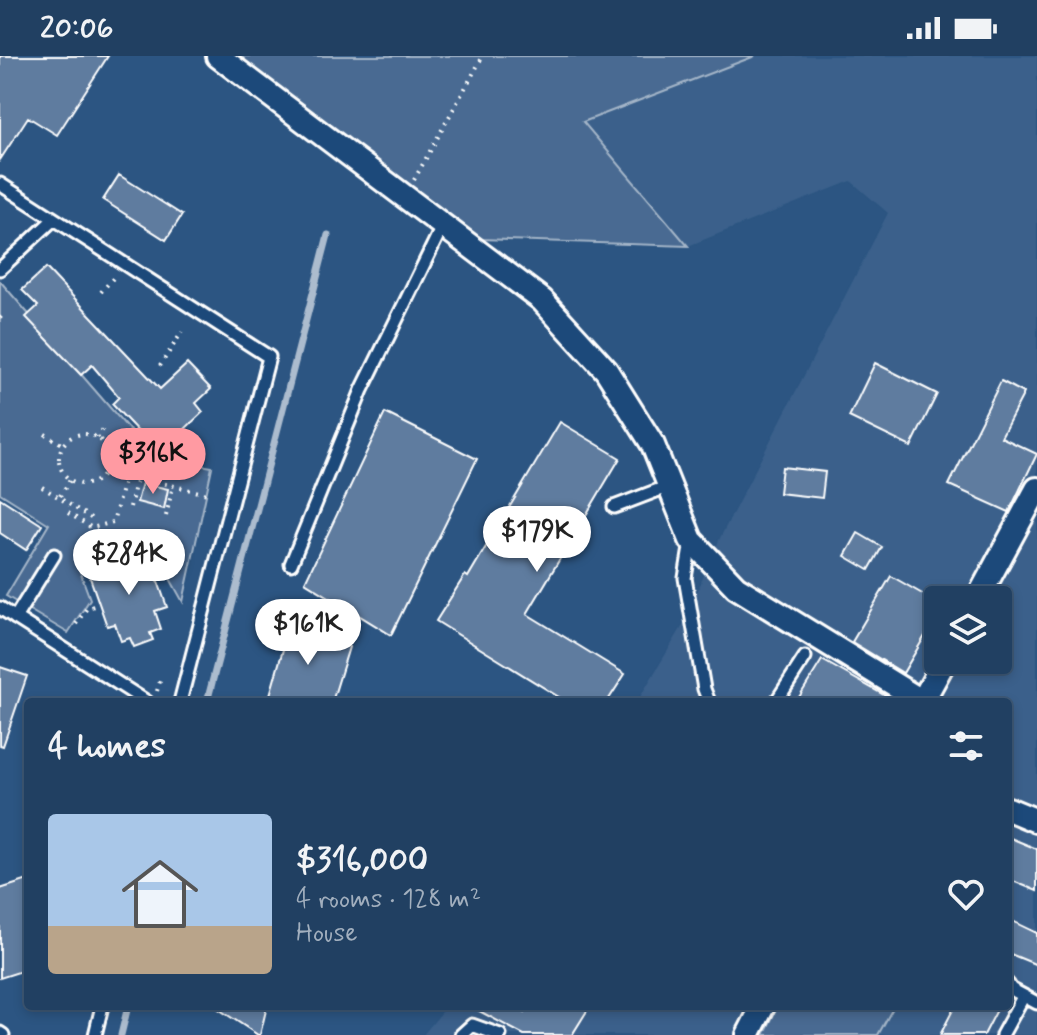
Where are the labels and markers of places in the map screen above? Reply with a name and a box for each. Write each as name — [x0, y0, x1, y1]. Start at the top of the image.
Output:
pin: $316K — [97, 428, 209, 496]
pin: $179K — [481, 506, 593, 574]
pin: $284K — [73, 529, 185, 597]
pin: $161K — [252, 599, 364, 667]

